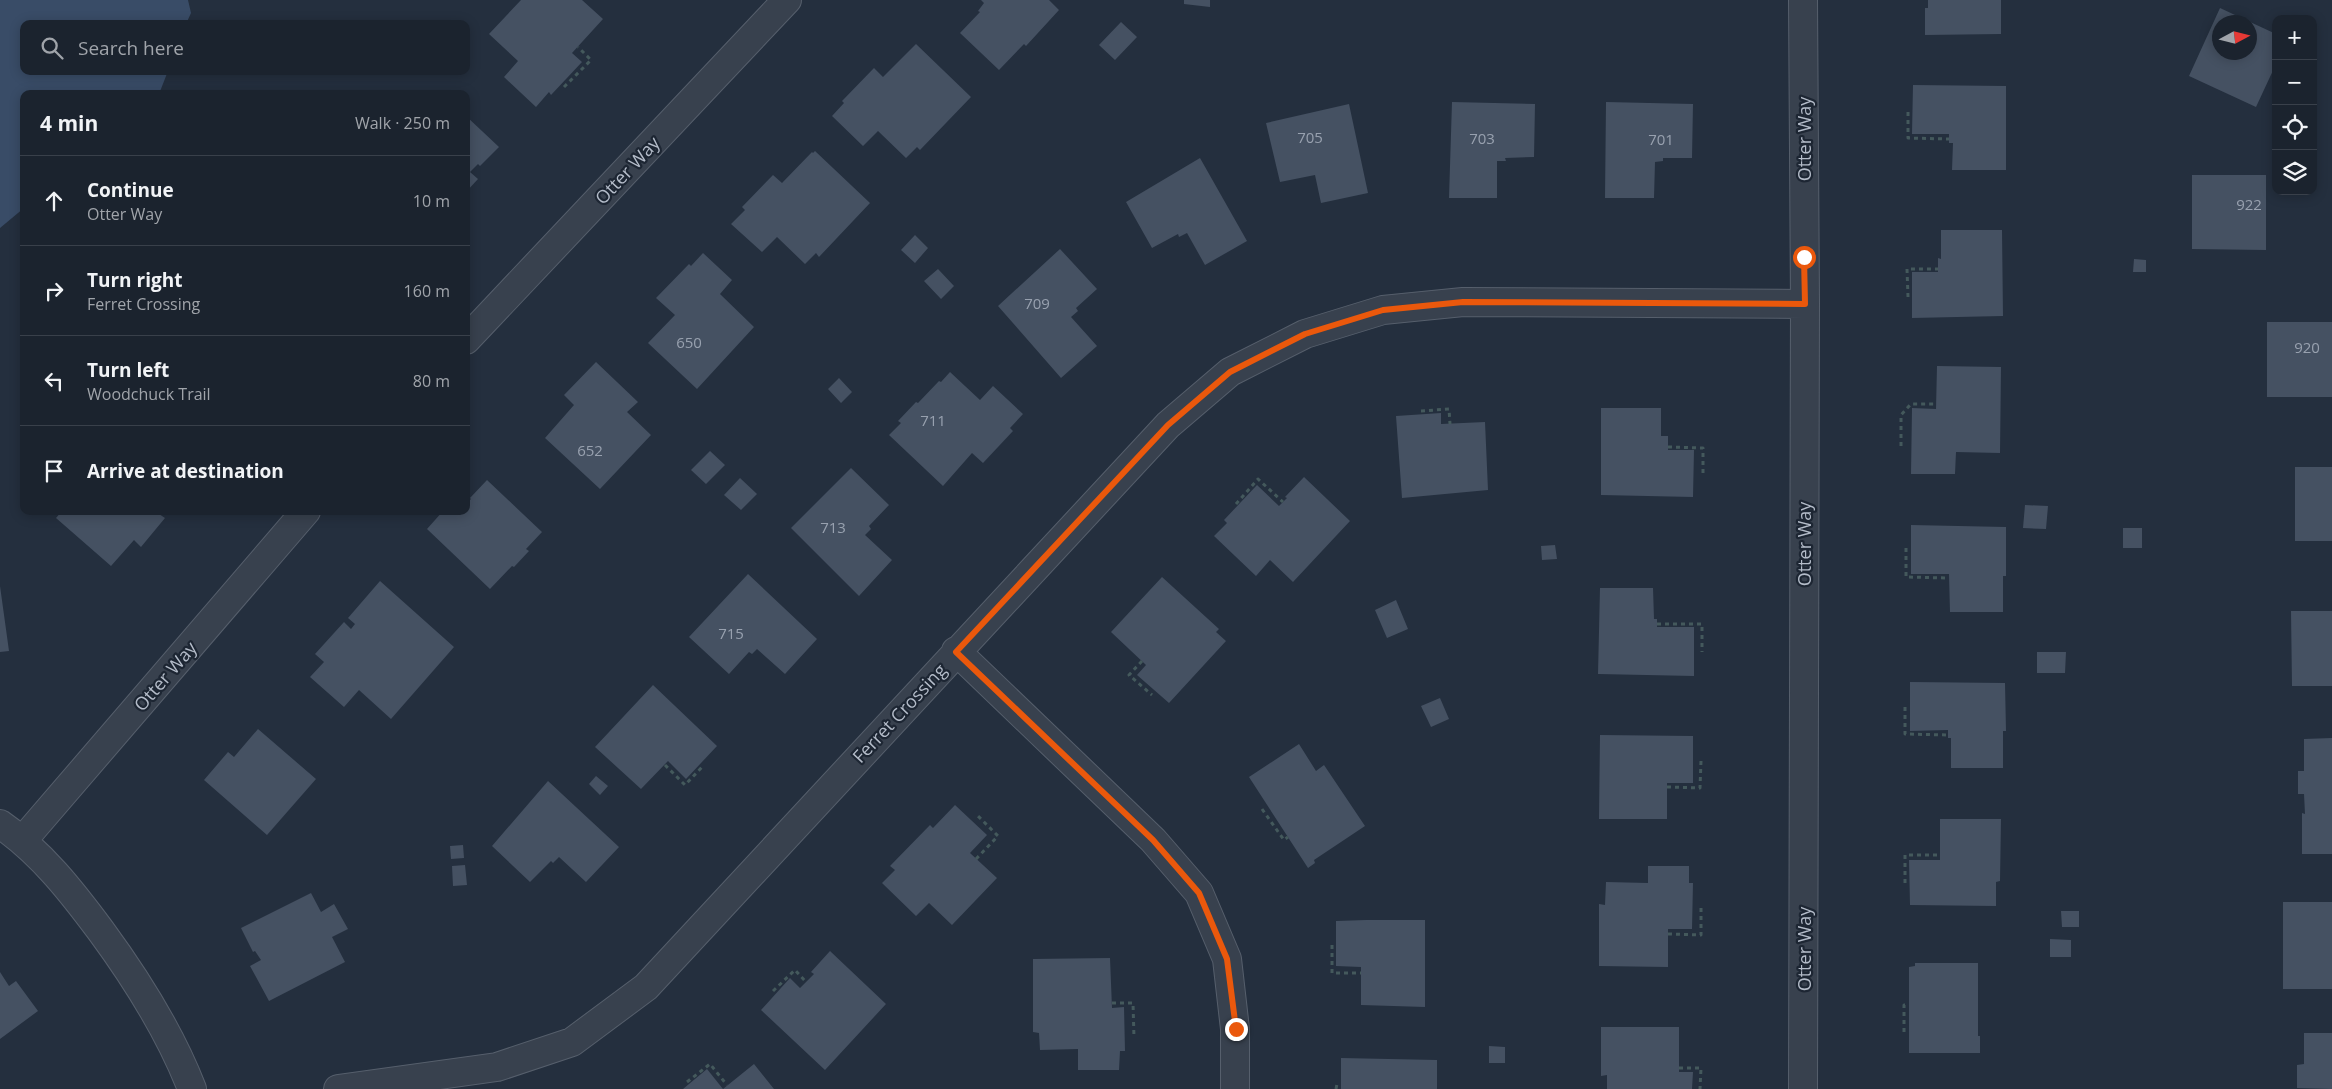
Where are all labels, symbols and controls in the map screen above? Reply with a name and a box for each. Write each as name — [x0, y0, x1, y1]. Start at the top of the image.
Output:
north arrow — [2212, 15, 2257, 60]
map controls — [2272, 15, 2317, 195]
button: + — [2272, 15, 2317, 60]
search box — [20, 20, 470, 75]
icon: search — [38, 34, 66, 62]
text: Search here — [78, 35, 184, 61]
button: − — [2272, 60, 2317, 105]
street label: Otter Way — [1792, 96, 1816, 181]
button: locate — [2272, 105, 2317, 150]
text: 4 min — [40, 109, 98, 137]
text: Walk · 250 m — [355, 112, 450, 134]
house number: 705 — [1297, 127, 1323, 147]
house number: 703 — [1469, 128, 1495, 148]
house number: 701 — [1648, 129, 1674, 149]
street label: Otter Way — [589, 130, 665, 209]
button: layers — [2272, 150, 2317, 195]
text: Continue — [87, 177, 174, 203]
icon: ahead — [40, 187, 68, 215]
text: 10 m — [413, 190, 450, 212]
house number: 922 — [2236, 194, 2262, 214]
text: Otter Way — [87, 203, 162, 225]
route start — [1793, 246, 1816, 269]
text: Turn right — [87, 267, 182, 293]
icon: right — [40, 277, 68, 305]
text: 160 m — [404, 280, 450, 302]
text: Ferret Crossing — [87, 293, 200, 315]
house number: 709 — [1024, 293, 1050, 313]
house number: 650 — [676, 332, 702, 352]
house number: 920 — [2294, 337, 2320, 357]
text: Turn left — [87, 357, 169, 383]
icon: left — [40, 367, 68, 395]
text: 80 m — [413, 370, 450, 392]
text: Woodchuck Trail — [87, 383, 211, 405]
house number: 711 — [920, 410, 946, 430]
house number: 652 — [577, 440, 603, 460]
icon: arrive — [40, 457, 68, 485]
text: Arrive at destination — [87, 458, 284, 484]
street label: Otter Way — [1792, 501, 1816, 586]
house number: 713 — [820, 517, 846, 537]
house number: 715 — [718, 623, 744, 643]
street label: Otter Way — [128, 635, 202, 716]
street label: Ferret Crossing — [847, 658, 951, 768]
street label: Otter Way — [1792, 906, 1816, 991]
route end — [1225, 1018, 1248, 1041]

